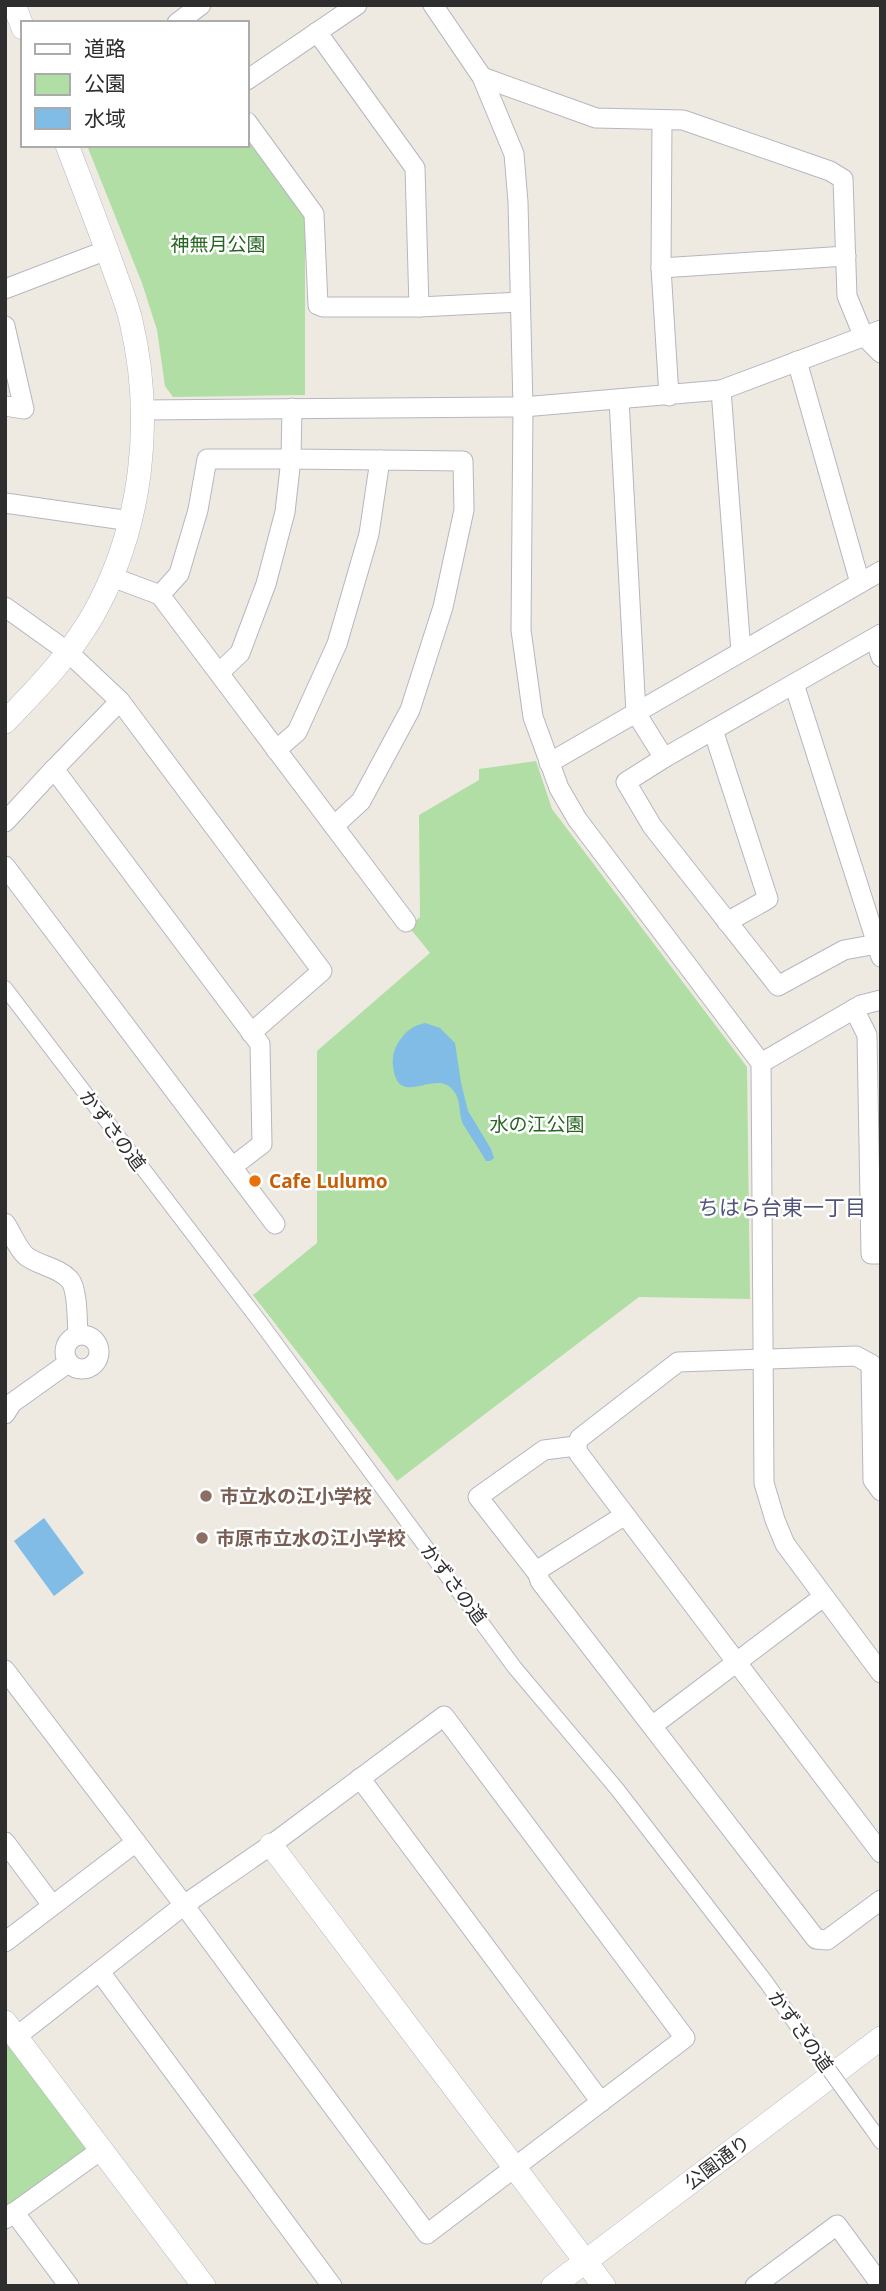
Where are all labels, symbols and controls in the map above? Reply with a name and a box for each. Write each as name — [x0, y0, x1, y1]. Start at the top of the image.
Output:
legend — [21, 21, 248, 147]
text: 道路 — [84, 34, 126, 62]
text: 公園 — [84, 69, 126, 97]
text: 水域 — [84, 104, 126, 132]
park label: 神無月公園 — [170, 231, 266, 257]
street label: かずさの道 — [74, 1084, 152, 1176]
park label: 水の江公園 — [489, 1111, 585, 1137]
place label: Cafe Lulumo — [269, 1168, 388, 1194]
marker: Cafe Lulumo — [247, 1173, 263, 1189]
district label: ちはら台東一丁目 — [698, 1193, 866, 1221]
place label: 市立水の江小学校 — [220, 1483, 372, 1509]
marker: 市立水の江小学校 — [198, 1488, 214, 1504]
place label: 市原市立水の江小学校 — [216, 1525, 406, 1551]
marker: 市原市立水の江小学校 — [194, 1530, 210, 1546]
street label: かずさの道 — [415, 1538, 493, 1630]
street label: かずさの道 — [763, 1985, 839, 2077]
street label: 公園通り — [679, 2129, 755, 2195]

